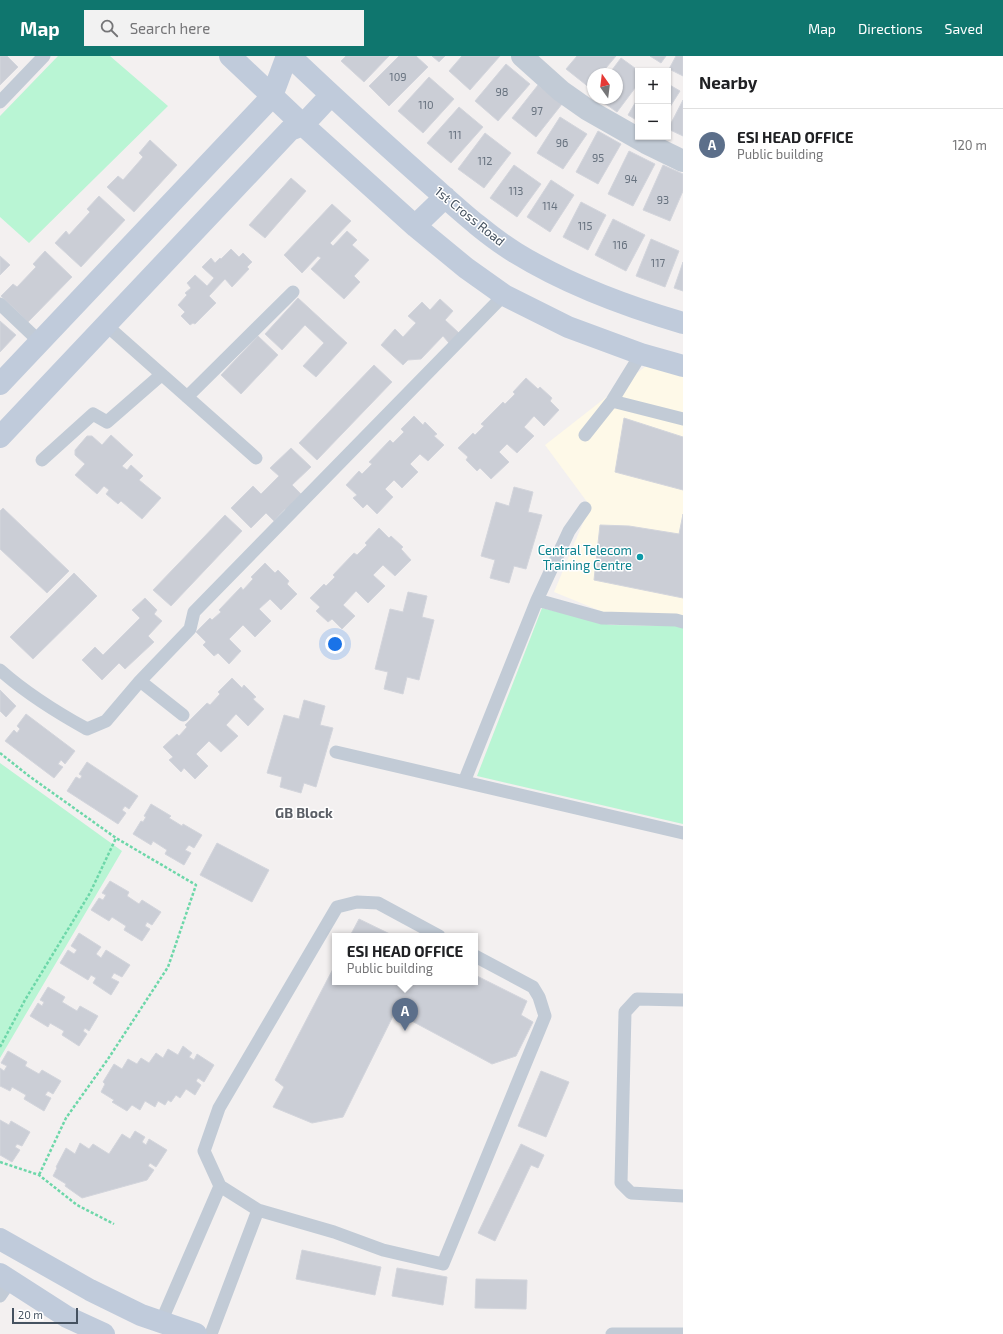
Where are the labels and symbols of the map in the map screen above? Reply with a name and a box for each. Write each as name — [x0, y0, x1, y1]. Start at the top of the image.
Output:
north arrow — [587, 68, 623, 104]
house number: 109 — [389, 70, 407, 83]
house number: 98 — [496, 85, 508, 98]
house number: 110 — [418, 98, 434, 111]
house number: 97 — [531, 104, 543, 117]
house number: 111 — [448, 128, 462, 141]
house number: 96 — [556, 136, 568, 149]
house number: 95 — [592, 151, 604, 164]
house number: 112 — [478, 154, 492, 167]
house number: 94 — [624, 172, 638, 185]
street label: 1st Cross Road — [432, 183, 508, 249]
house number: 113 — [509, 184, 523, 197]
house number: 93 — [657, 193, 669, 206]
house number: 114 — [542, 199, 558, 212]
house number: 115 — [578, 219, 592, 232]
house number: 116 — [612, 238, 628, 251]
house number: 117 — [651, 256, 666, 269]
place label: Central Telecom Training Centre — [538, 542, 632, 573]
marker: Central Telecom Training Centre — [635, 552, 645, 562]
your location — [325, 634, 345, 654]
district label: GB Block — [275, 804, 333, 821]
pin: A — [392, 998, 418, 1031]
scale bar — [12, 1306, 78, 1325]

